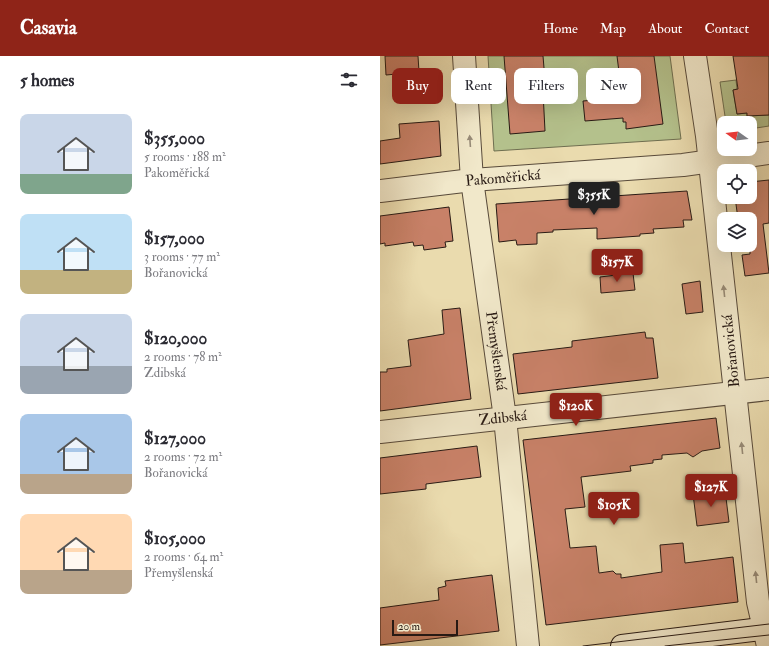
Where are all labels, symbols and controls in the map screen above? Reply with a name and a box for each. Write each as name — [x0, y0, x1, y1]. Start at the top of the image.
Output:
text: Casavia — [20, 16, 77, 40]
text: Home — [543, 20, 578, 37]
text: Map — [600, 20, 626, 37]
text: About — [648, 20, 682, 37]
text: Contact — [704, 20, 749, 37]
chip: Buy — [392, 68, 443, 104]
chip: Rent — [451, 68, 506, 104]
chip: Filters — [514, 68, 578, 104]
chip: New — [586, 68, 641, 104]
icon: filters — [338, 69, 360, 91]
text: 5 homes — [20, 70, 74, 91]
north arrow — [717, 116, 757, 156]
map controls — [717, 116, 757, 252]
text: $355,000 — [144, 128, 205, 149]
icon: home — [52, 130, 100, 178]
one-way arrow — [466, 135, 473, 147]
text: 5 rooms · 188 m² — [144, 149, 226, 165]
button: locate — [717, 164, 757, 204]
text: Pakoměřická — [144, 165, 209, 181]
street label: Pakoměřická — [465, 165, 542, 191]
pin: $355K — [566, 182, 622, 216]
text: $355K — [578, 187, 610, 203]
button: layers — [717, 212, 757, 252]
text: $157,000 — [144, 228, 205, 249]
icon: home — [52, 230, 100, 278]
text: 3 rooms · 77 m² — [144, 249, 220, 265]
pin: $157K — [589, 249, 645, 283]
text: $157K — [601, 254, 633, 270]
text: Bořanovická — [144, 265, 207, 281]
one-way arrow — [721, 285, 727, 297]
street label: Přemyšlenská — [481, 310, 511, 393]
street label: Bořanovická — [718, 313, 744, 388]
text: $120,000 — [144, 328, 207, 349]
icon: home — [52, 330, 100, 378]
text: 2 rooms · 78 m² — [144, 349, 222, 365]
text: Zdibská — [144, 365, 186, 381]
pin: $120K — [548, 393, 604, 427]
text: $120K — [559, 398, 593, 414]
street label: Zdibská — [478, 406, 529, 430]
text: $127,000 — [144, 428, 206, 449]
icon: home — [52, 430, 100, 478]
one-way arrow — [738, 442, 745, 454]
text: 2 rooms · 72 m² — [144, 449, 222, 465]
text: Bořanovická — [144, 465, 207, 481]
pin: $127K — [683, 474, 739, 508]
text: $127K — [694, 479, 728, 495]
pin: $105K — [586, 492, 642, 526]
text: $105K — [597, 497, 631, 513]
text: $105,000 — [144, 528, 206, 549]
icon: home — [52, 530, 100, 578]
text: 2 rooms · 64 m² — [144, 549, 223, 565]
text: Přemyšlenská — [144, 565, 213, 581]
one-way arrow — [752, 571, 759, 583]
scale bar — [392, 618, 458, 637]
text: 20 m — [398, 620, 420, 633]

